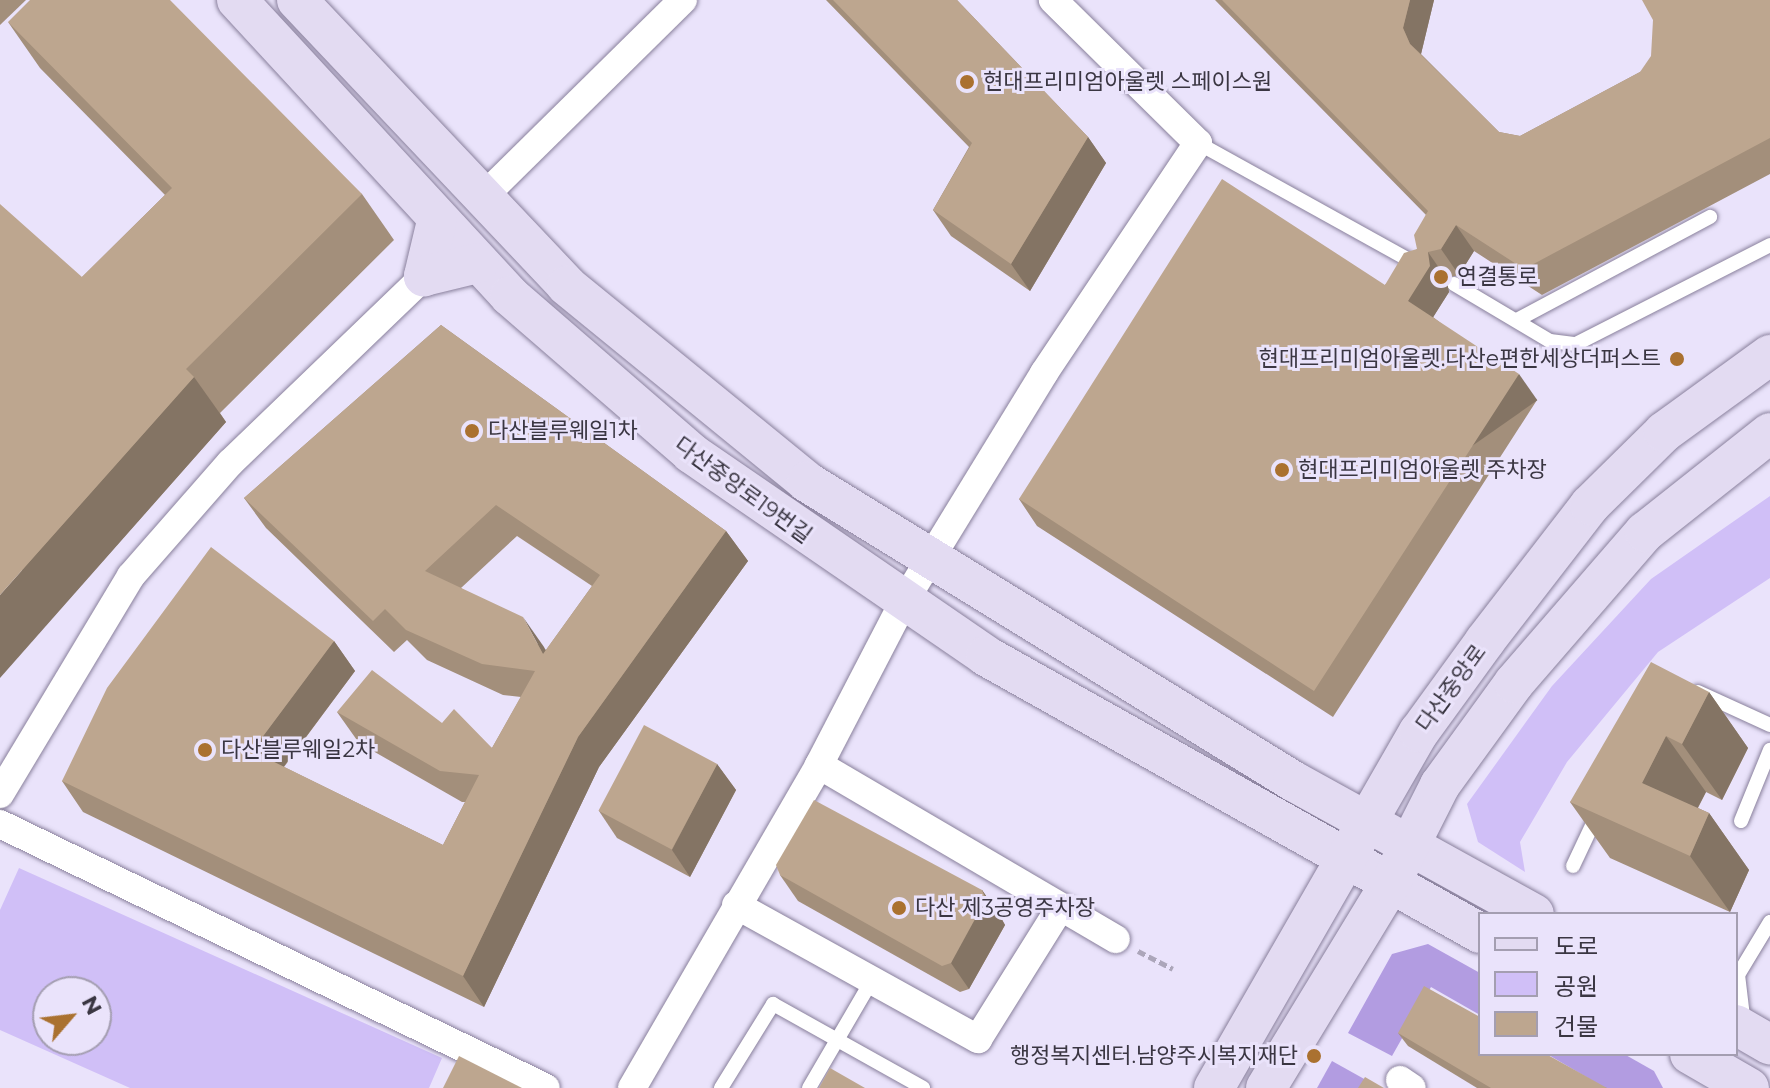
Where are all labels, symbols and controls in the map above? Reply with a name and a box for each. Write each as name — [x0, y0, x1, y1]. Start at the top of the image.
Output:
place label: 현대프리미엄아울렛 스페이스원 — [983, 69, 1272, 95]
marker: 현대프리미엄아울렛 스페이스원 — [958, 73, 976, 91]
place label: 연결통로 — [1457, 264, 1538, 290]
marker: 연결통로 — [1432, 268, 1450, 286]
place label: 현대프리미엄아울렛.다산e편한세상더퍼스트 — [1258, 346, 1661, 372]
marker: 현대프리미엄아울렛.다산e편한세상더퍼스트 — [1668, 350, 1686, 368]
place label: 다산블루웨일1차 — [488, 418, 638, 444]
marker: 다산블루웨일1차 — [463, 422, 481, 440]
street label: 다산중앙로19번길 — [669, 431, 817, 549]
place label: 현대프리미엄아울렛 주차장 — [1298, 457, 1547, 483]
marker: 현대프리미엄아울렛 주차장 — [1273, 461, 1291, 479]
street label: 다산중앙로 — [1411, 639, 1491, 737]
place label: 다산블루웨일2차 — [221, 737, 375, 763]
marker: 다산블루웨일2차 — [196, 741, 214, 759]
place label: 다산 제3공영주차장 — [915, 895, 1095, 921]
marker: 다산 제3공영주차장 — [890, 899, 908, 917]
legend — [1478, 912, 1738, 1056]
text: 도로 — [1554, 932, 1598, 961]
text: 공원 — [1554, 972, 1598, 1001]
north arrow — [32, 976, 112, 1056]
text: N — [76, 991, 108, 1020]
text: 건물 — [1554, 1012, 1598, 1041]
place label: 행정복지센터.남양주시복지재단 — [1010, 1043, 1298, 1069]
marker: 행정복지센터.남양주시복지재단 — [1305, 1047, 1323, 1065]

